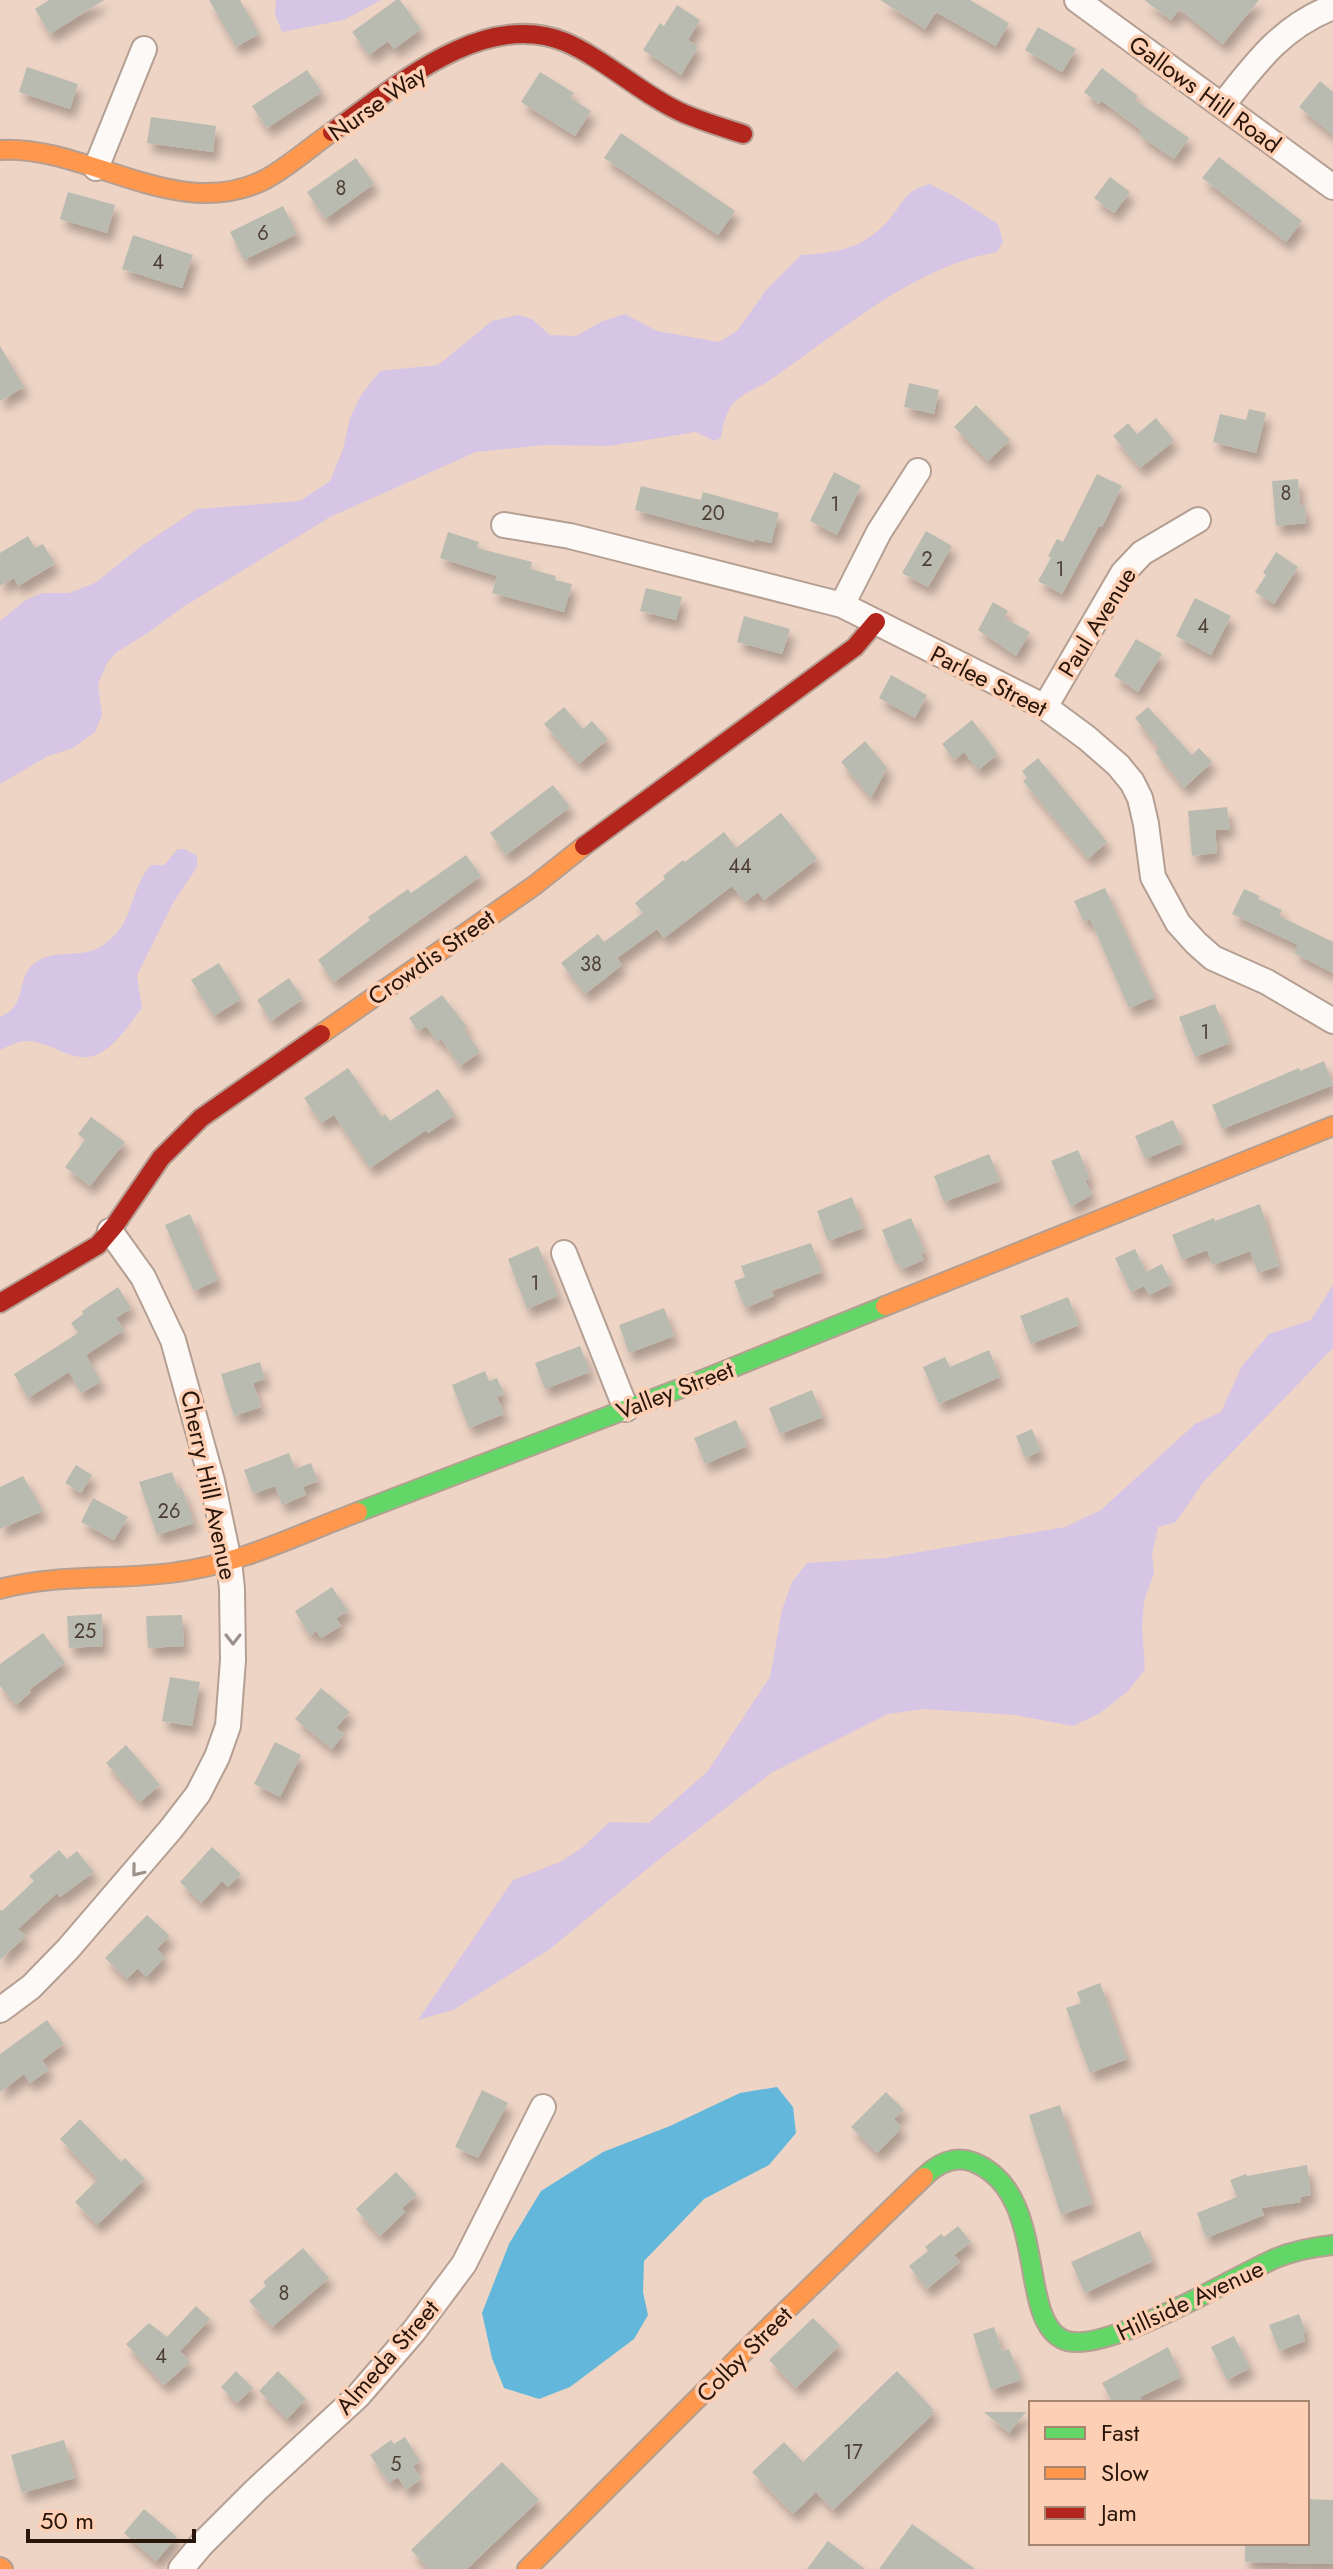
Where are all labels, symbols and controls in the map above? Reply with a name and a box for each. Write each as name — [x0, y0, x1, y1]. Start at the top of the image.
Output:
street label: Gallows Hill Road — [1122, 27, 1288, 161]
street label: Nurse Way — [321, 56, 433, 149]
house number: 8 — [336, 174, 346, 203]
house number: 6 — [257, 219, 269, 248]
house number: 4 — [152, 248, 164, 277]
house number: 8 — [1281, 479, 1291, 508]
house number: 1 — [831, 490, 840, 519]
house number: 20 — [701, 499, 725, 528]
house number: 2 — [921, 545, 933, 574]
house number: 1 — [1056, 555, 1065, 584]
street label: Paul Avenue — [1049, 560, 1145, 684]
house number: 4 — [1197, 612, 1209, 641]
street label: Parlee Street — [925, 637, 1054, 726]
house number: 44 — [728, 852, 752, 881]
street label: Crowdis Street — [361, 900, 502, 1014]
house number: 38 — [580, 950, 602, 979]
house number: 1 — [1201, 1018, 1210, 1047]
house number: 1 — [531, 1269, 540, 1298]
street label: Valley Street — [611, 1352, 739, 1428]
street label: Cherry Hill Avenue — [172, 1387, 246, 1583]
house number: 26 — [158, 1497, 180, 1526]
house number: 25 — [74, 1617, 96, 1646]
one-way arrow — [224, 1633, 242, 1646]
one-way arrow — [132, 1862, 147, 1876]
street label: Hillside Avenue — [1111, 2251, 1269, 2349]
house number: 8 — [279, 2279, 289, 2308]
street label: Almeda Street — [327, 2292, 447, 2422]
street label: Colby Street — [688, 2298, 800, 2410]
house number: 4 — [155, 2342, 167, 2371]
legend — [1029, 2401, 1309, 2545]
text: Fast — [1101, 2415, 1139, 2450]
house number: 17 — [843, 2438, 863, 2467]
house number: 5 — [390, 2450, 402, 2479]
text: Slow — [1101, 2455, 1149, 2490]
scale bar — [28, 2493, 194, 2543]
text: Jam — [1098, 2495, 1137, 2530]
text: 50 m — [40, 2503, 94, 2538]

